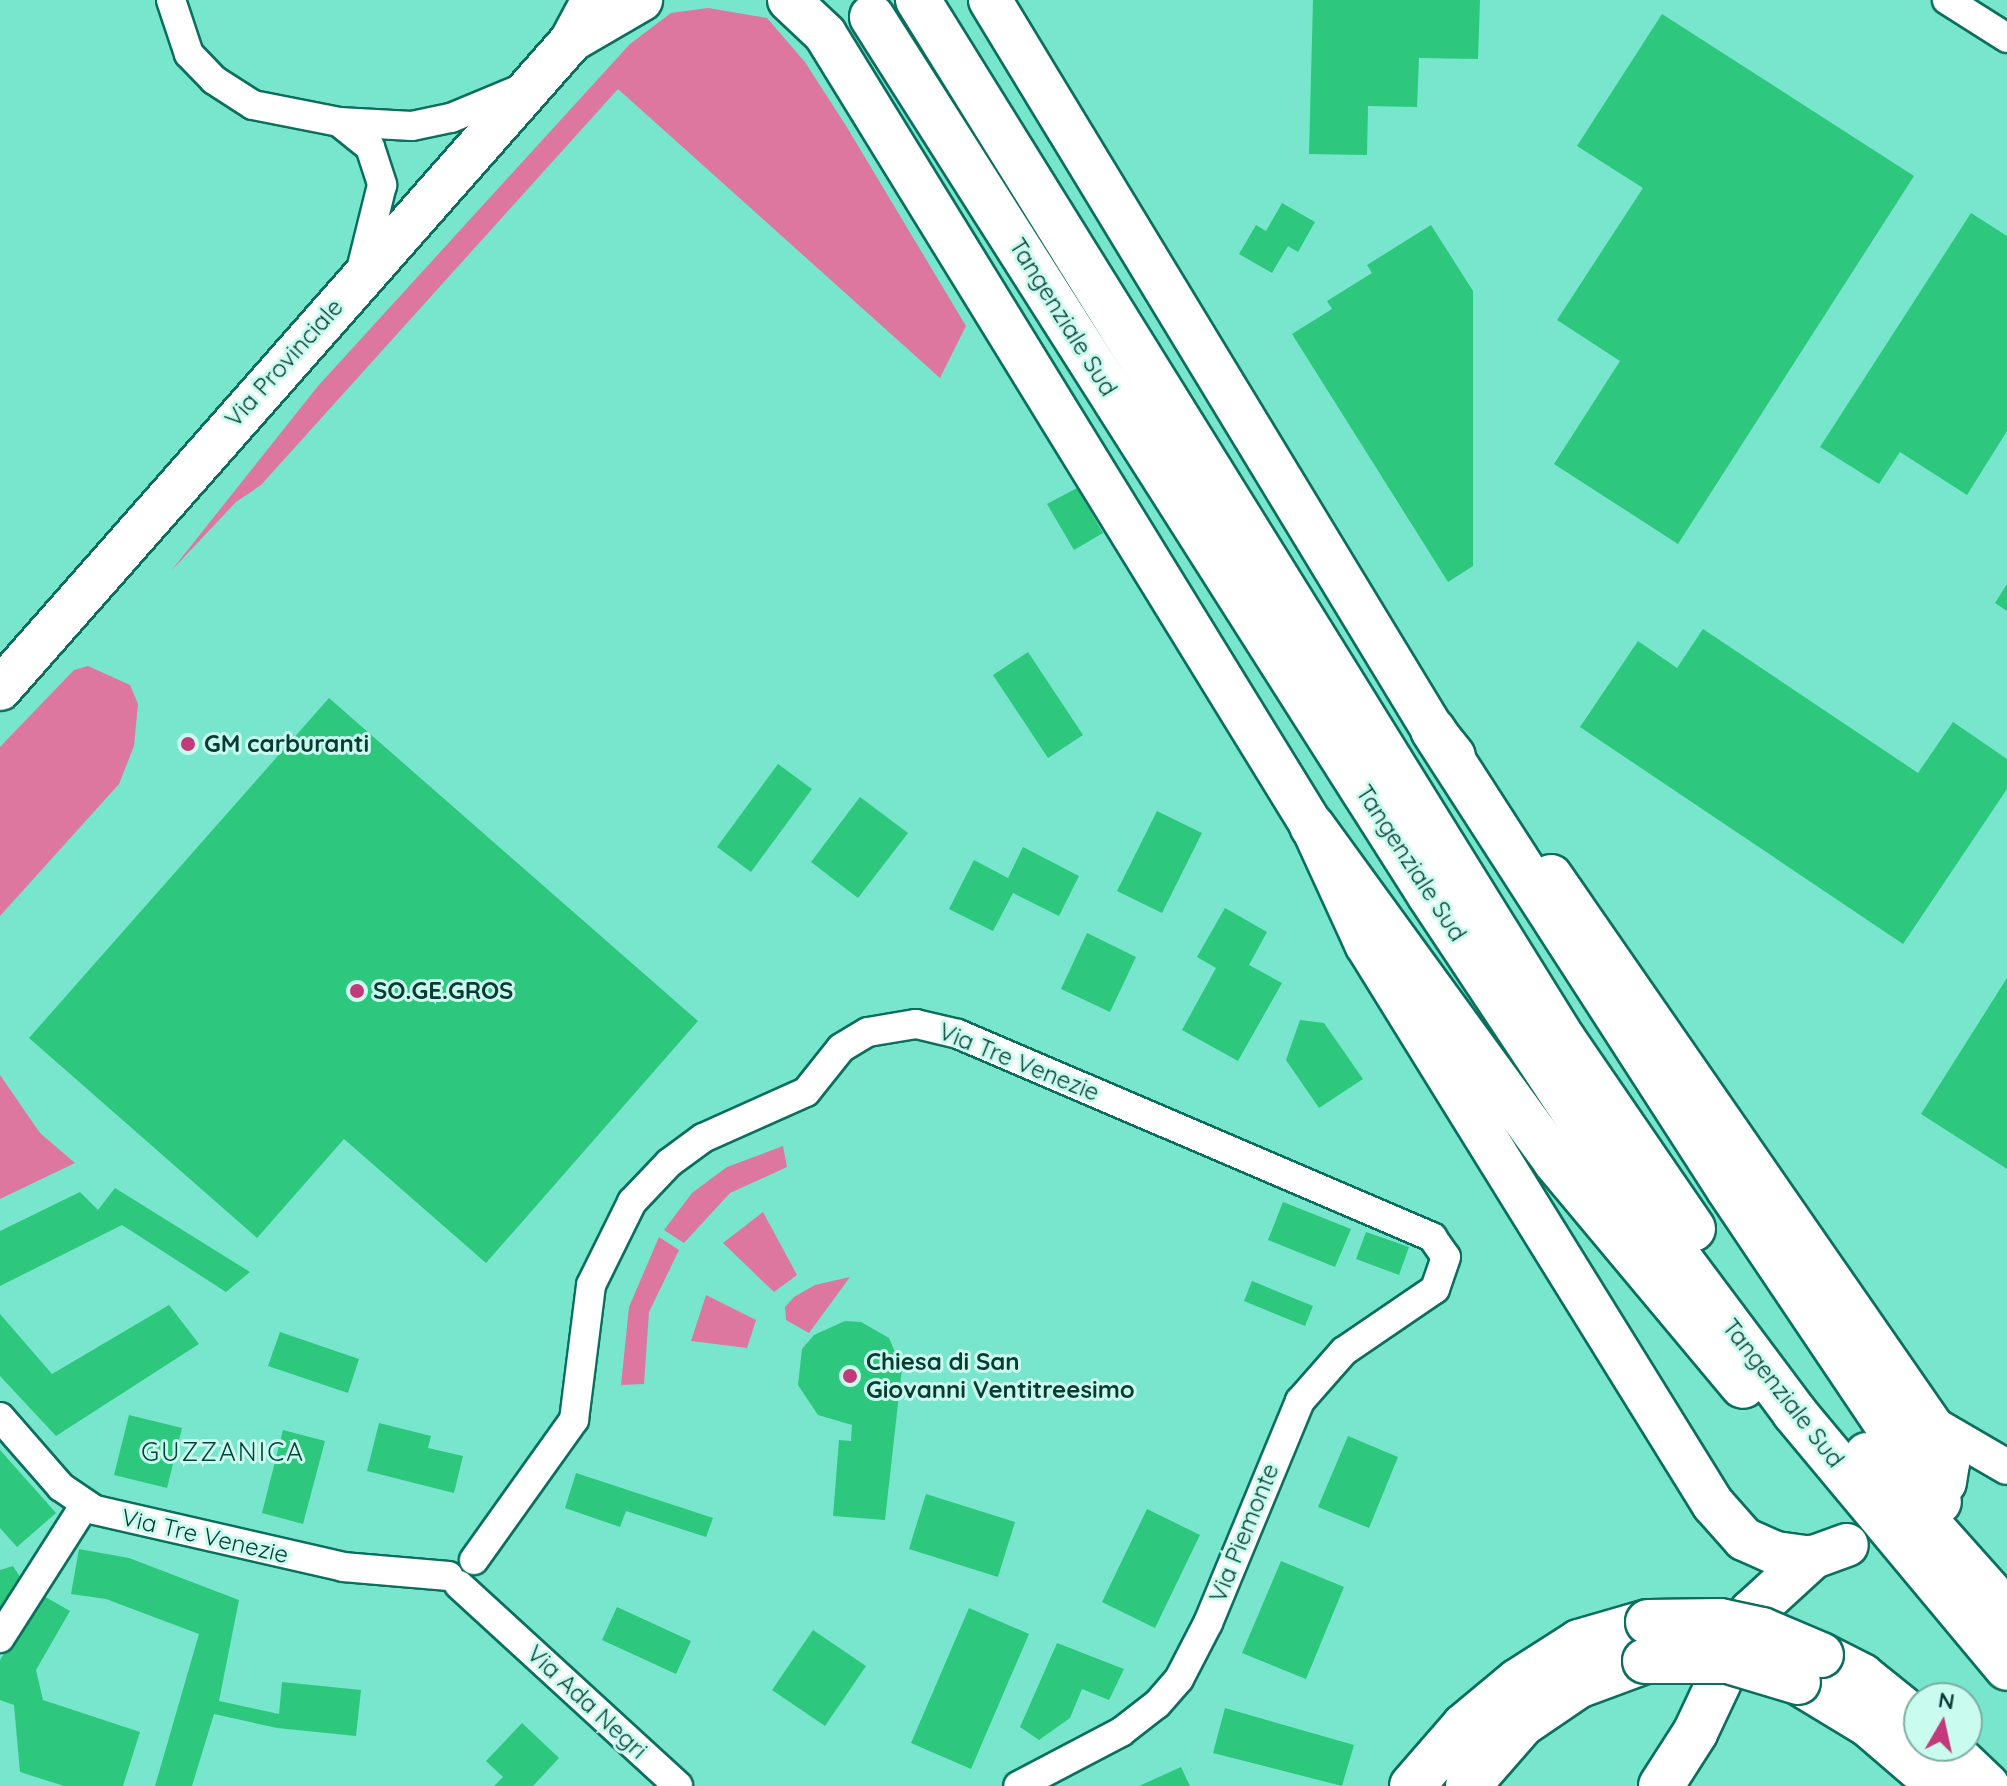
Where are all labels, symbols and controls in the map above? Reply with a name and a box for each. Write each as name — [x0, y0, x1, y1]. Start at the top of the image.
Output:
street label: Tangenziale Sud — [1003, 233, 1123, 401]
street label: Via Provinciale — [219, 293, 349, 433]
place label: GM carburanti — [204, 730, 369, 758]
marker: GM carburanti — [179, 735, 197, 753]
street label: Tangenziale Sud — [1350, 779, 1472, 947]
place label: SO.GE.GROS — [373, 977, 513, 1005]
marker: SO.GE.GROS — [348, 982, 366, 1000]
street label: Via Tre Venezie — [934, 1017, 1104, 1107]
street label: Tangenziale Sud — [1716, 1313, 1850, 1473]
place label: Chiesa di San Giovanni Ventitreesimo — [866, 1348, 1135, 1404]
marker: Chiesa di San Giovanni Ventitreesimo — [841, 1367, 859, 1385]
district label: GUZZANICA — [141, 1436, 305, 1468]
street label: Via Piemonte — [1203, 1459, 1285, 1607]
street label: Via Tre Venezie — [119, 1503, 291, 1569]
street label: Via Ada Negri — [521, 1639, 653, 1765]
north arrow — [1903, 1682, 1983, 1762]
text: N — [1936, 1685, 1957, 1715]

